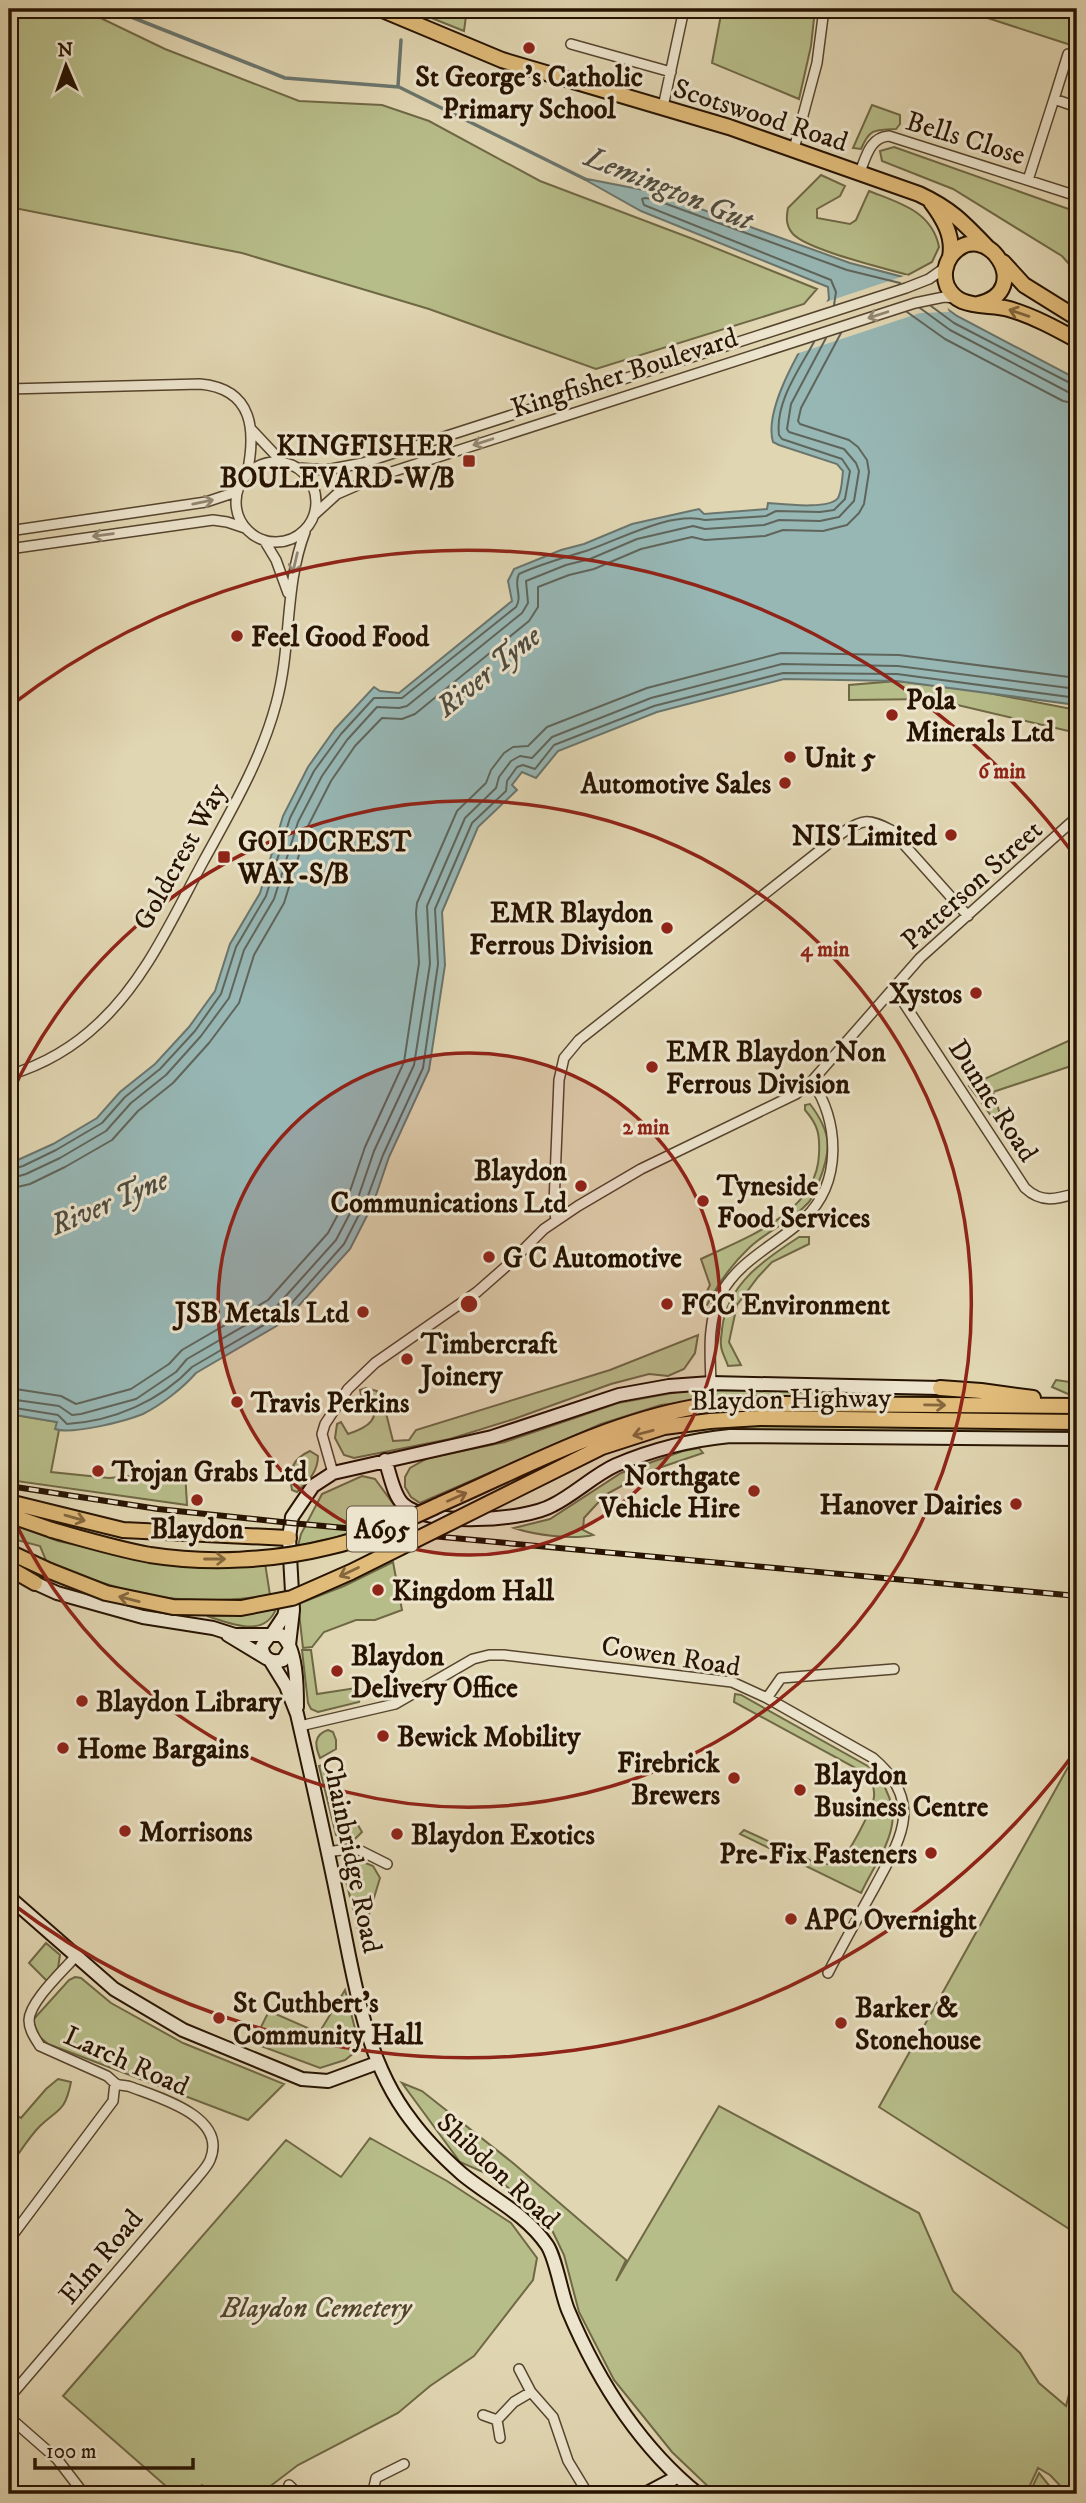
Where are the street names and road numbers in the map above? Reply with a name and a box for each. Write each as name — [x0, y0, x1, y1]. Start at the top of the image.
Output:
street label: Scotswood Road — [669, 71, 852, 160]
street label: Bells Close — [902, 104, 1029, 173]
street label: Kingfisher Boulevard — [507, 320, 742, 427]
street label: Goldcrest Way — [126, 776, 235, 936]
street label: Patterson Street — [894, 813, 1050, 958]
street label: Dunne Road — [940, 1033, 1045, 1169]
street label: Blaydon Highway — [690, 1380, 892, 1419]
road number: A695 — [347, 1506, 417, 1552]
street label: Cowen Road — [599, 1628, 743, 1685]
street label: Chainbridge Road — [314, 1752, 390, 1956]
street label: Larch Road — [58, 2018, 194, 2104]
street label: Shibdon Road — [429, 2105, 567, 2237]
street label: Elm Road — [51, 2202, 151, 2312]

